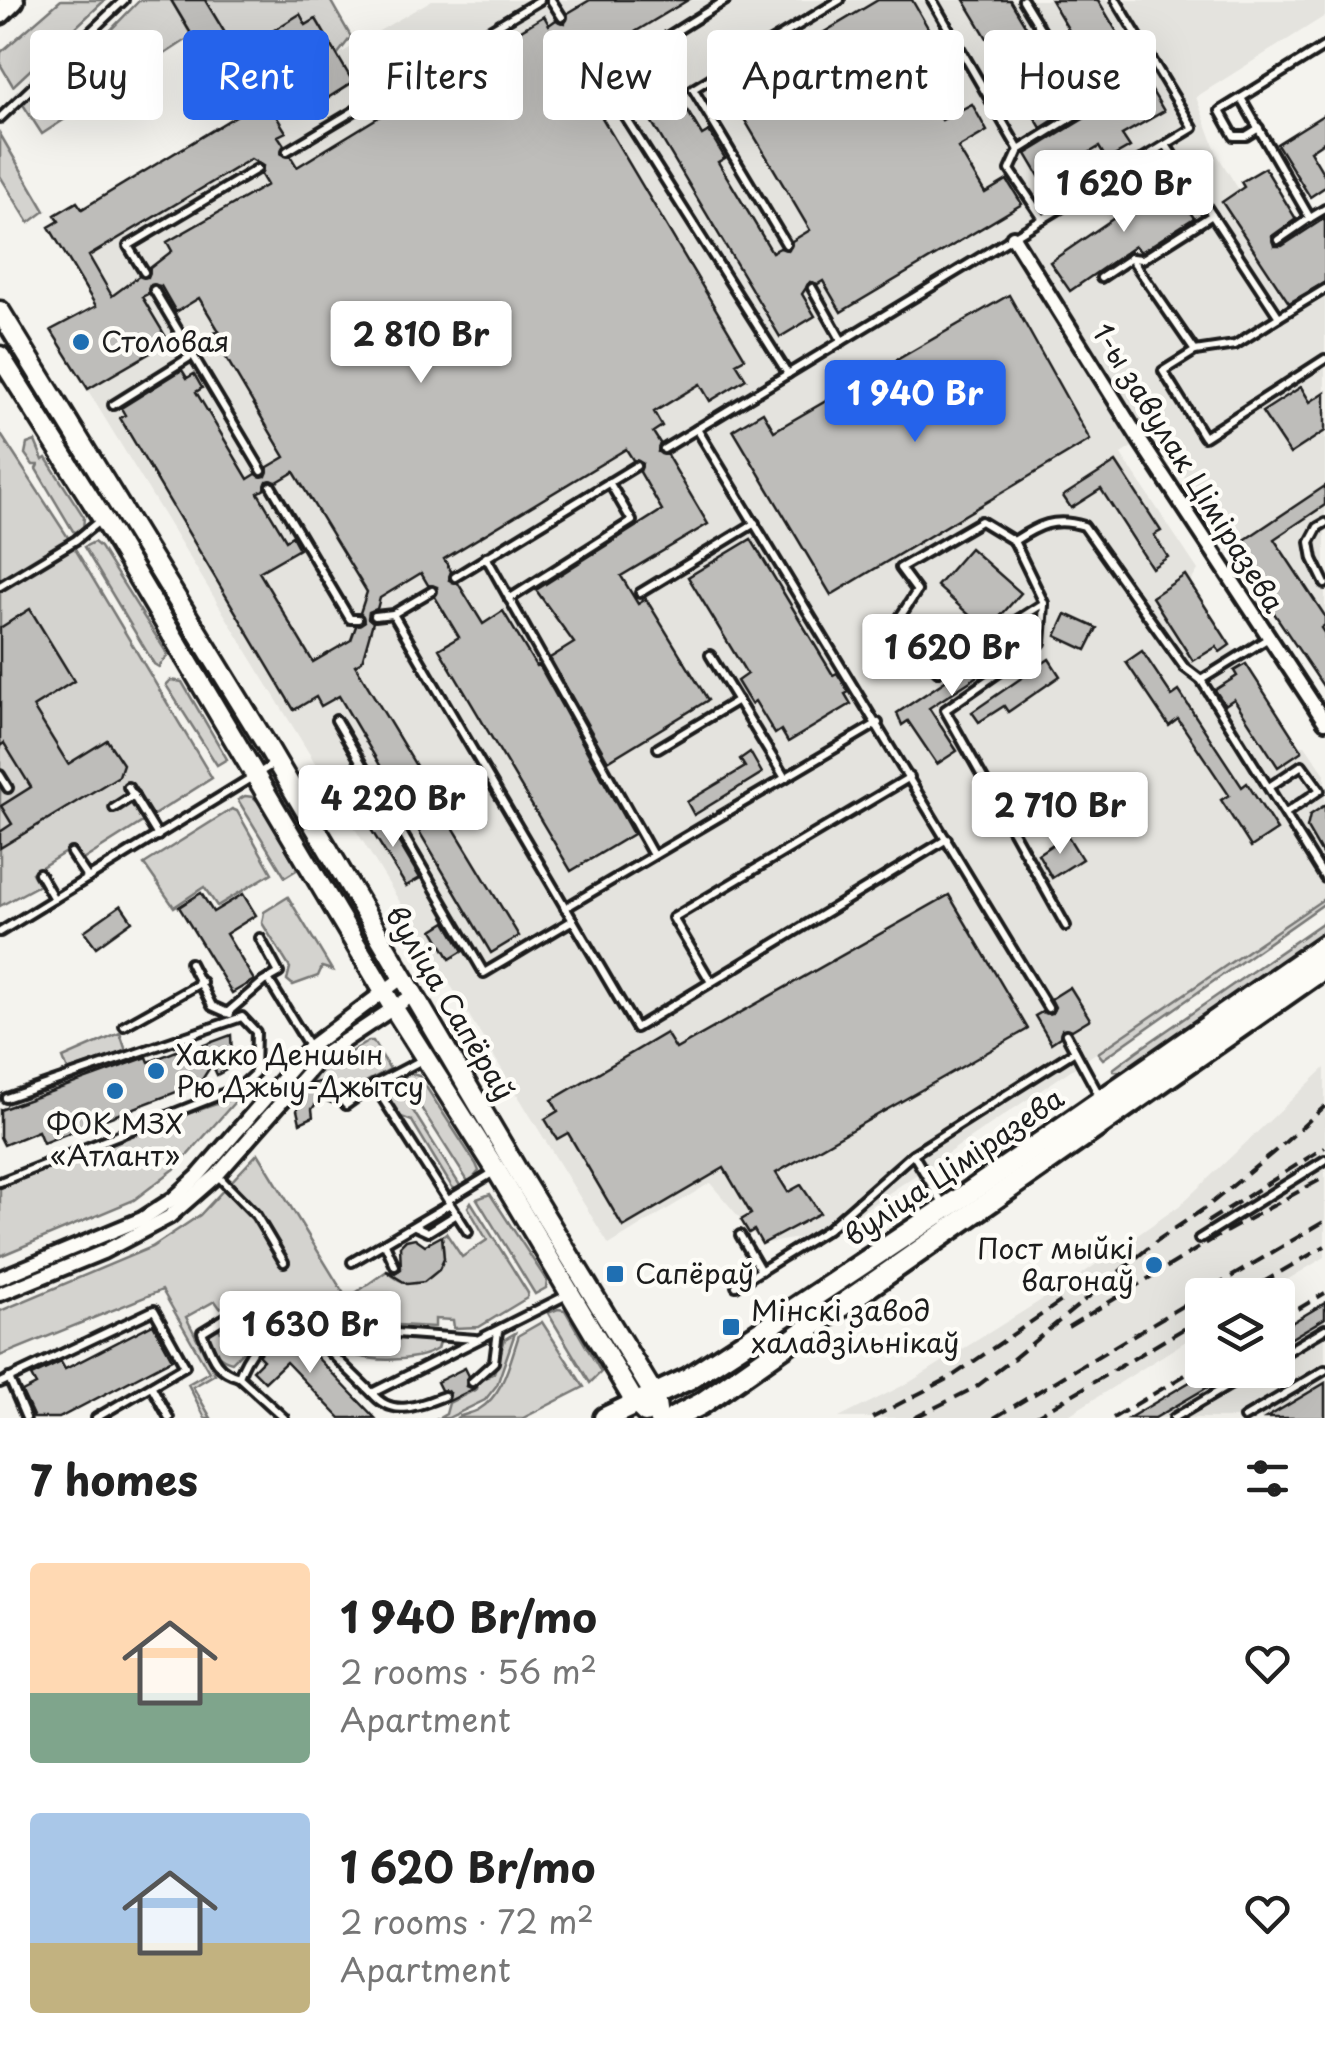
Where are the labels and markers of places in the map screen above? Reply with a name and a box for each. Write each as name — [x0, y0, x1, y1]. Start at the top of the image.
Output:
pin: 1 620 Br — [1021, 150, 1227, 235]
pin: 2 810 Br — [318, 301, 524, 386]
place label: Столовая — [101, 319, 229, 362]
marker: Столовая — [70, 331, 92, 353]
pin: 1 940 Br — [812, 360, 1018, 445]
pin: 1 620 Br — [849, 614, 1055, 699]
pin: 4 220 Br — [290, 765, 496, 850]
pin: 2 710 Br — [957, 772, 1163, 857]
place label: Хакко Деншын Рю Джыу-Джытсу — [176, 1032, 424, 1107]
marker: Хакко Деншын Рю Джыу-Джытсу — [145, 1060, 167, 1082]
marker: ФОК МЗХ «Атлант» — [104, 1080, 126, 1102]
place label: ФОК МЗХ «Атлант» — [46, 1101, 184, 1176]
place label: Пост мыйкі вагонаў — [977, 1226, 1134, 1301]
place label: Сапёраў — [635, 1251, 754, 1294]
marker: Пост мыйкі вагонаў — [1143, 1254, 1165, 1276]
marker: Сапёраў — [604, 1263, 626, 1285]
place label: Мінскі завод халадзільнікаў — [751, 1288, 959, 1363]
pin: 1 630 Br — [207, 1291, 413, 1376]
marker: Мінскі завод халадзільнікаў — [720, 1316, 742, 1338]

